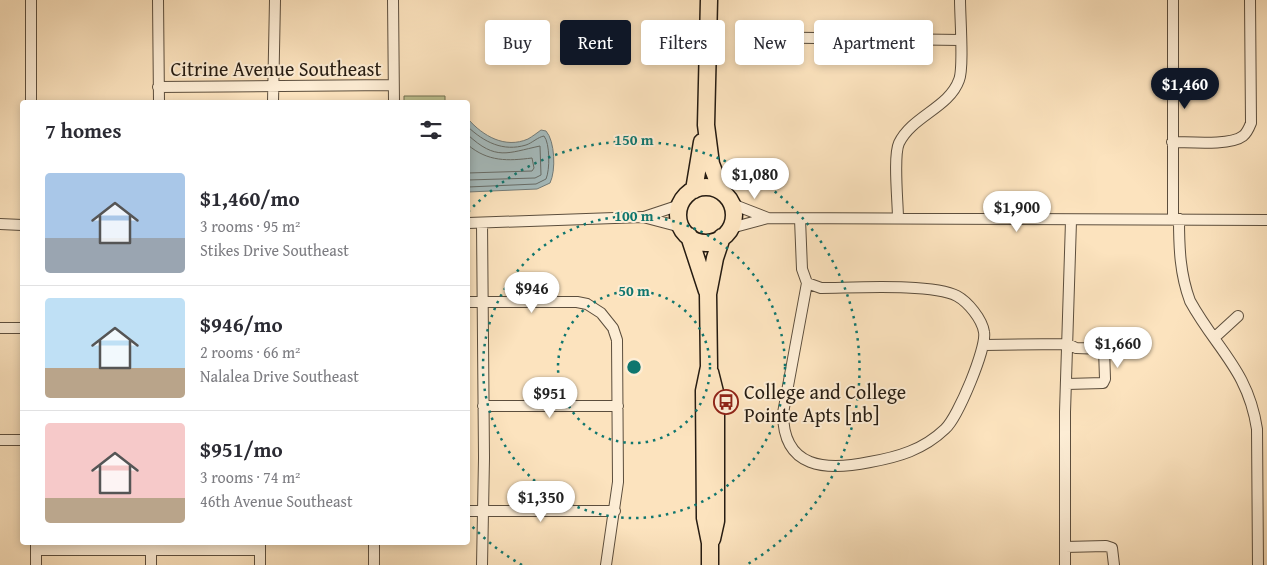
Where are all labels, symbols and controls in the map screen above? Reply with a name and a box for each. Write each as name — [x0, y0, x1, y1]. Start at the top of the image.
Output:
chip: Buy — [485, 20, 550, 65]
chip: Rent — [560, 20, 631, 65]
chip: Filters — [641, 20, 725, 65]
chip: New — [735, 20, 804, 65]
chip: Apartment — [814, 20, 933, 65]
street label: Citrine Avenue Southeast — [170, 54, 382, 83]
pin: $1,460 — [1144, 68, 1226, 110]
text: $1,460 — [1162, 72, 1208, 96]
text: 7 homes — [45, 115, 121, 146]
icon: filters — [417, 116, 445, 144]
text: 150 m — [614, 129, 654, 150]
pin: $1,080 — [714, 158, 796, 200]
text: $1,080 — [732, 162, 778, 186]
text: $1,460/mo — [200, 183, 300, 214]
pin: $1,900 — [976, 190, 1058, 233]
icon: home — [85, 193, 145, 253]
text: $1,900 — [994, 195, 1040, 219]
text: 100 m — [614, 205, 654, 226]
text: 3 rooms · 95 m² — [200, 214, 300, 238]
text: Stikes Drive Southeast — [200, 238, 349, 262]
pin: $946 — [502, 272, 562, 314]
text: $946 — [515, 276, 549, 300]
text: 50 m — [618, 280, 650, 301]
text: $946/mo — [200, 309, 283, 340]
icon: home — [85, 318, 145, 378]
pin: $1,660 — [1077, 326, 1159, 369]
text: $1,660 — [1095, 331, 1141, 355]
text: 2 rooms · 66 m² — [200, 340, 300, 364]
centre of rings — [625, 358, 643, 376]
text: Nalalea Drive Southeast — [200, 364, 359, 388]
pin: $951 — [520, 376, 580, 419]
place label: College and College Pointe Apts [nb] — [744, 377, 906, 429]
text: $951 — [533, 381, 567, 405]
bus stop icon: College and College Pointe Apts [nb] — [713, 389, 739, 415]
text: $951/mo — [200, 434, 283, 465]
icon: home — [85, 443, 145, 503]
text: 3 rooms · 74 m² — [200, 465, 300, 489]
pin: $1,350 — [500, 480, 582, 523]
text: $1,350 — [518, 485, 564, 509]
text: 46th Avenue Southeast — [200, 489, 353, 513]

